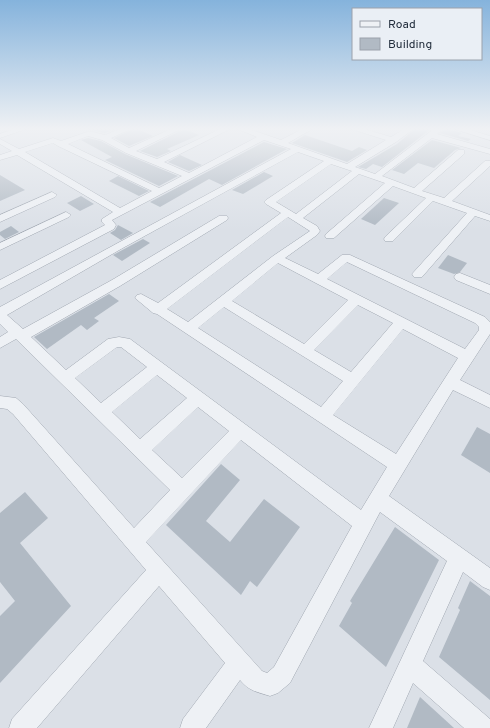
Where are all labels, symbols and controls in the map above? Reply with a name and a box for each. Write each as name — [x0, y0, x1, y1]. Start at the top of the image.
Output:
legend — [352, 8, 482, 60]
text: Road — [388, 17, 416, 33]
text: Building — [388, 37, 432, 53]

